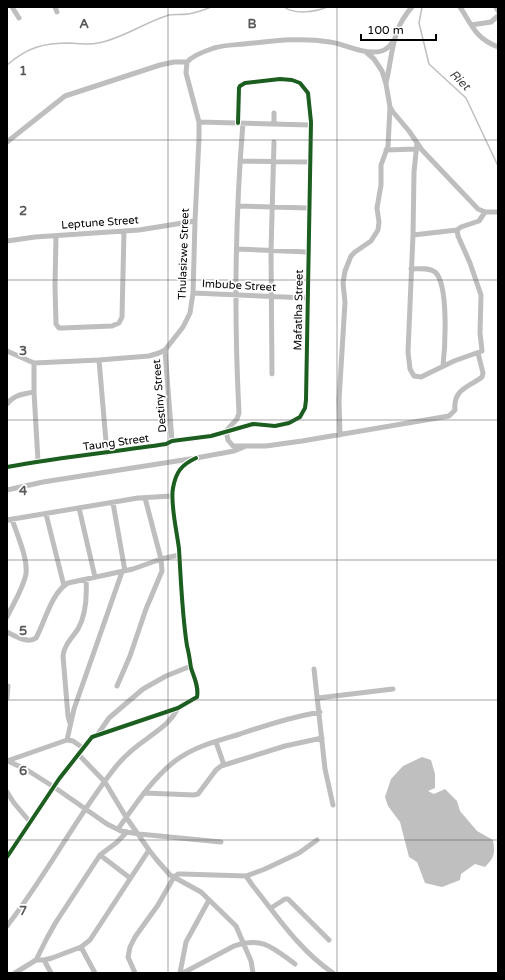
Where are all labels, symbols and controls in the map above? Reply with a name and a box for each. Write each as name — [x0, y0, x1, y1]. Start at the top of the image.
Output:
text: A — [79, 16, 89, 32]
text: B — [247, 16, 257, 32]
scale bar — [361, 16, 436, 42]
text: 100 m — [367, 23, 404, 37]
text: 1 — [19, 63, 27, 79]
water label: Riet — [447, 67, 474, 94]
text: 2 — [19, 203, 27, 219]
street label: Thulasizwe Street — [175, 208, 192, 300]
street label: Leptune Street — [61, 213, 139, 232]
street label: Mafatlha Street — [291, 269, 306, 351]
street label: Imbube Street — [202, 277, 276, 294]
text: 3 — [19, 343, 27, 359]
street label: Destiny Street — [150, 359, 169, 433]
street label: Taung Street — [82, 431, 150, 454]
text: 4 — [19, 483, 28, 499]
text: 5 — [19, 623, 27, 639]
text: 6 — [19, 763, 27, 779]
text: 7 — [19, 903, 27, 919]

